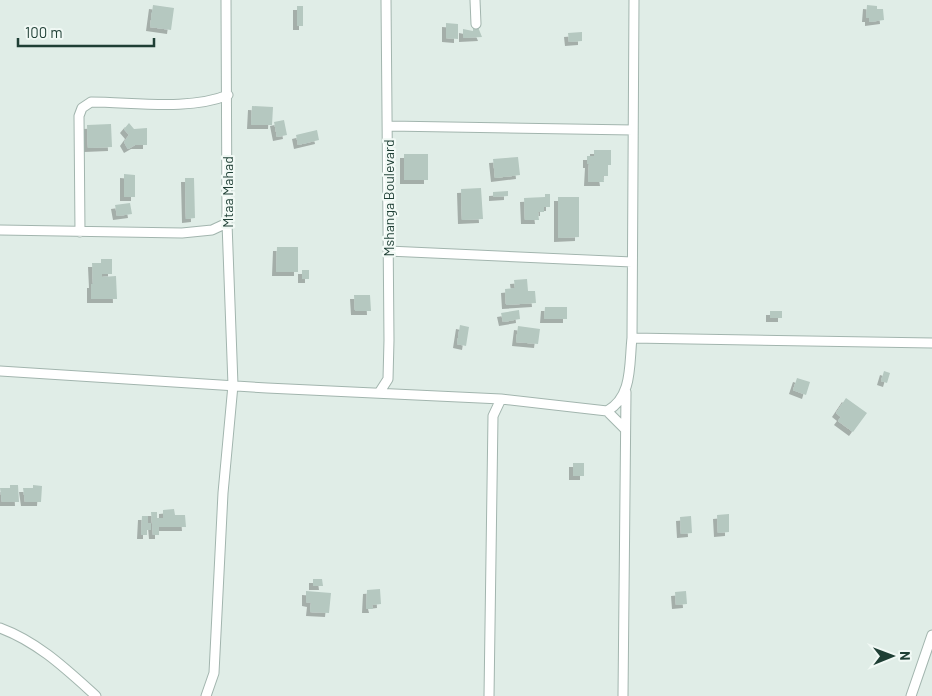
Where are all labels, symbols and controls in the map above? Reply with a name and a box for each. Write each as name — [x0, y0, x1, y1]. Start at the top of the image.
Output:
scale bar — [18, 15, 154, 47]
text: 100 m — [25, 23, 63, 41]
street label: Mshanga Boulevard — [380, 139, 397, 257]
street label: Mtaa Mahad — [219, 156, 236, 228]
north arrow — [867, 631, 917, 681]
text: N — [897, 651, 914, 661]

